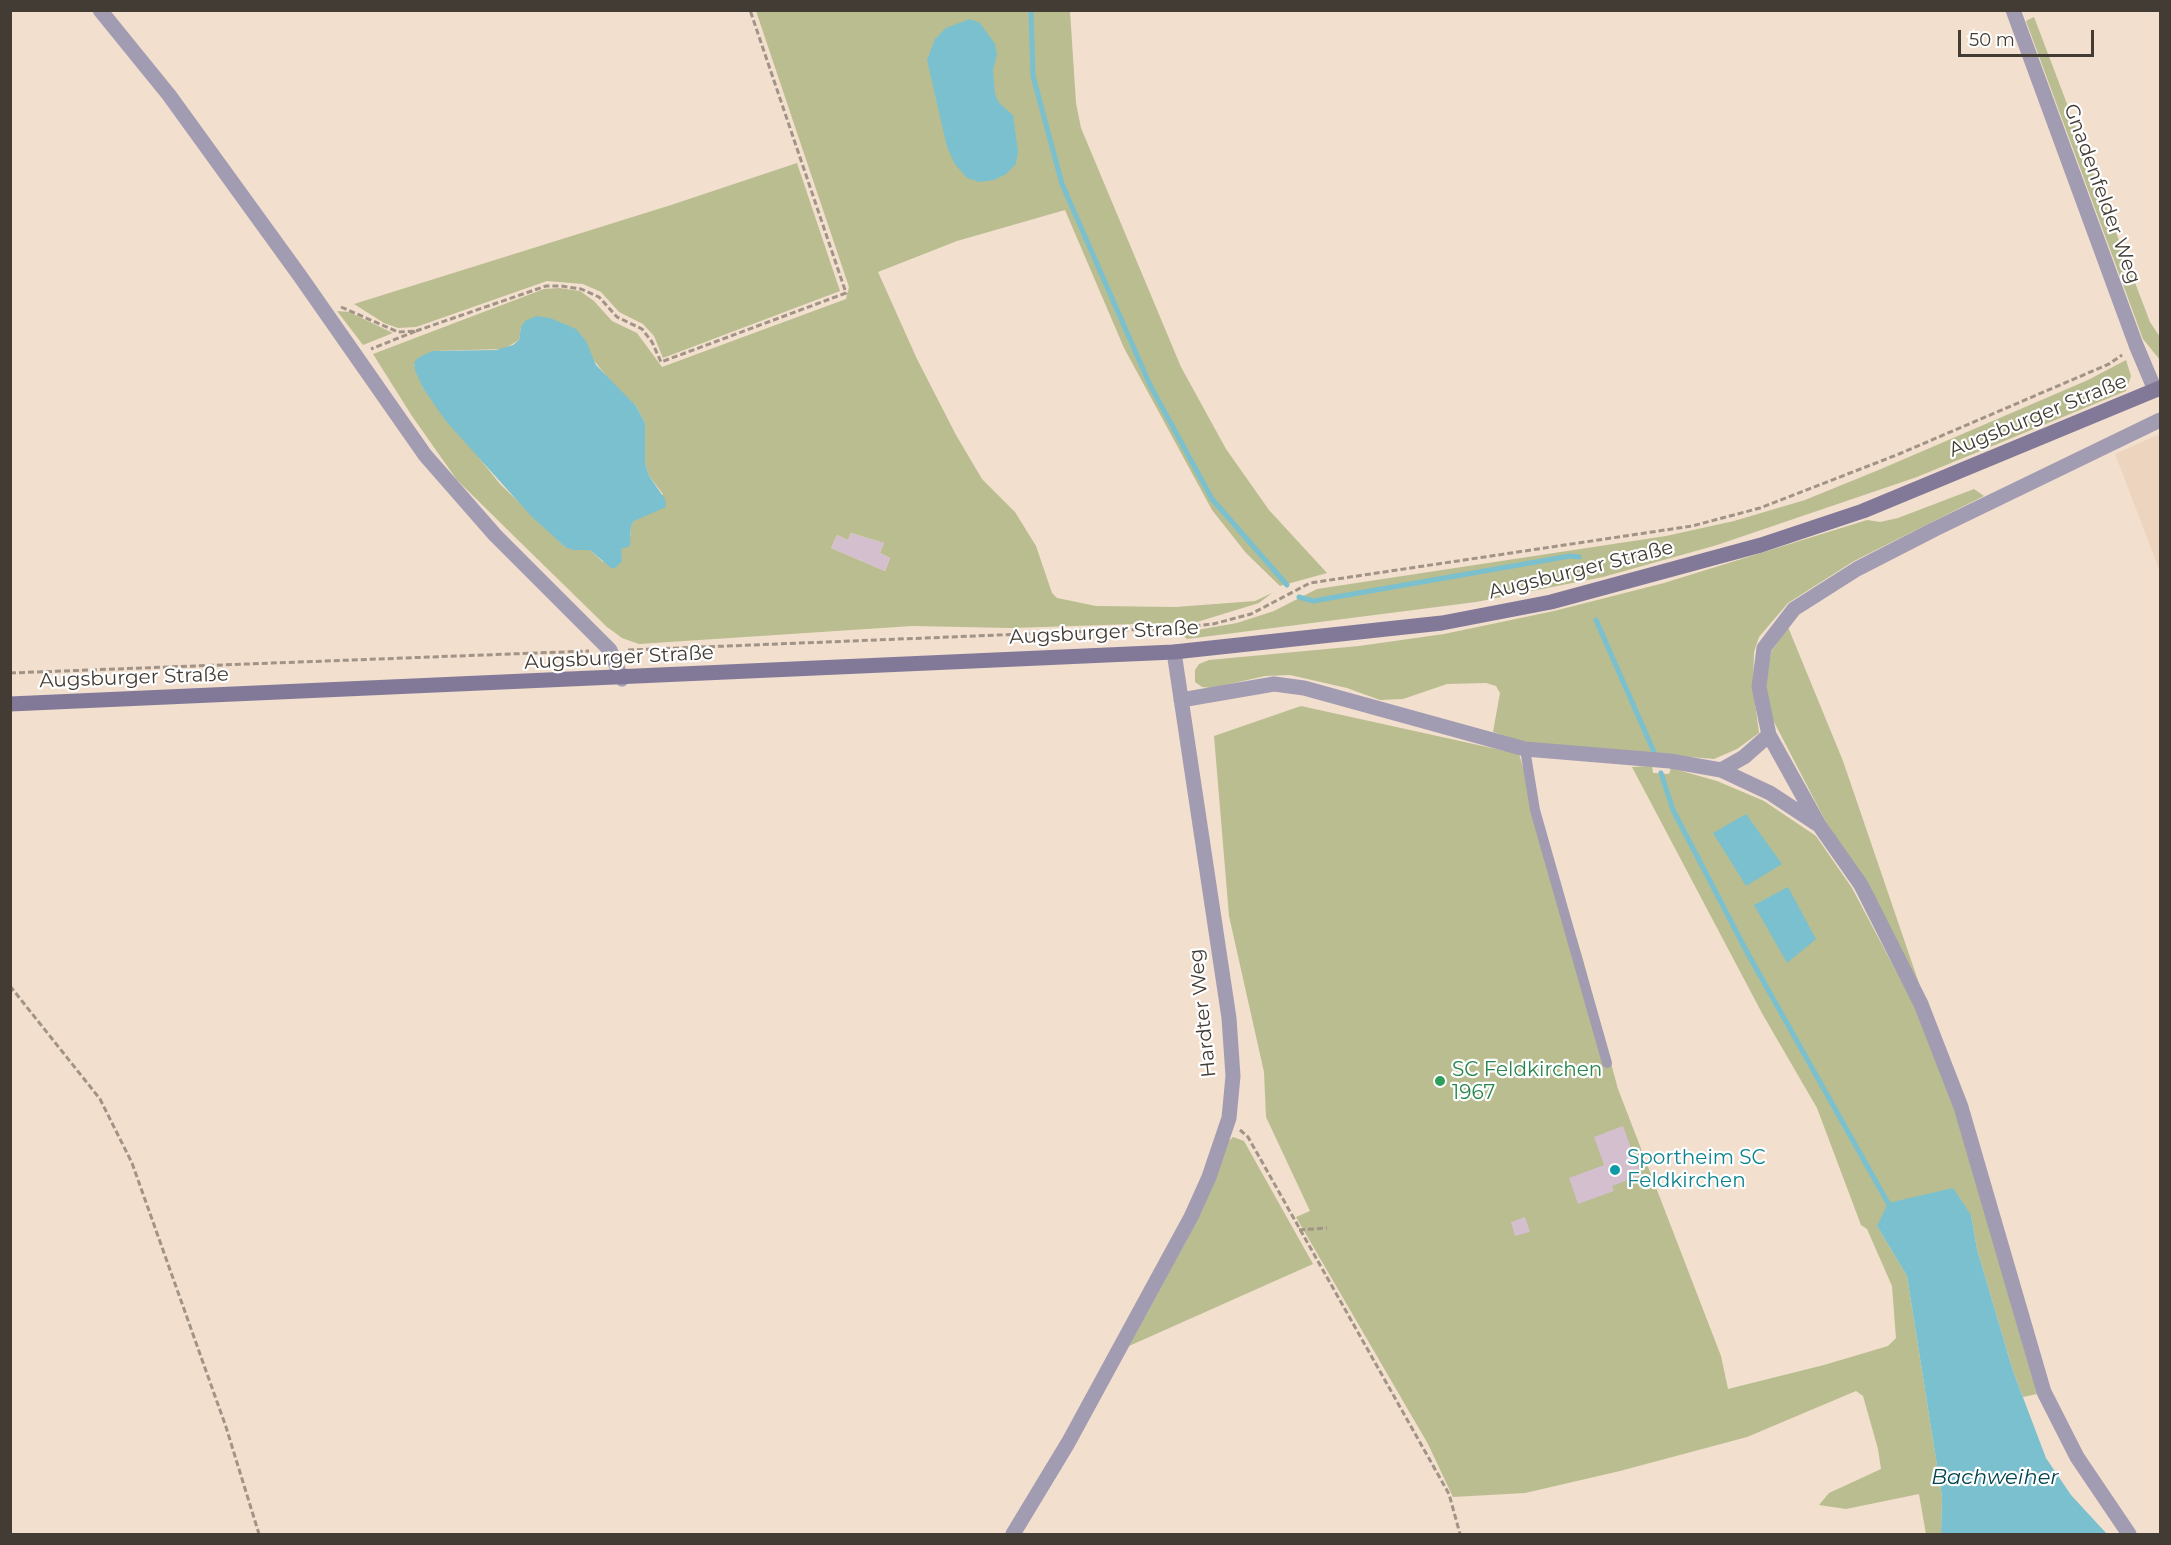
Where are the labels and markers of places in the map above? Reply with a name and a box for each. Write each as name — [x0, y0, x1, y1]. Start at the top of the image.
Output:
place label: SC Feldkirchen 1967 — [1452, 1058, 1602, 1105]
marker: SC Feldkirchen 1967 — [1433, 1074, 1447, 1088]
place label: Sportheim SC Feldkirchen — [1627, 1146, 1766, 1193]
marker: Sportheim SC Feldkirchen — [1608, 1163, 1622, 1177]

